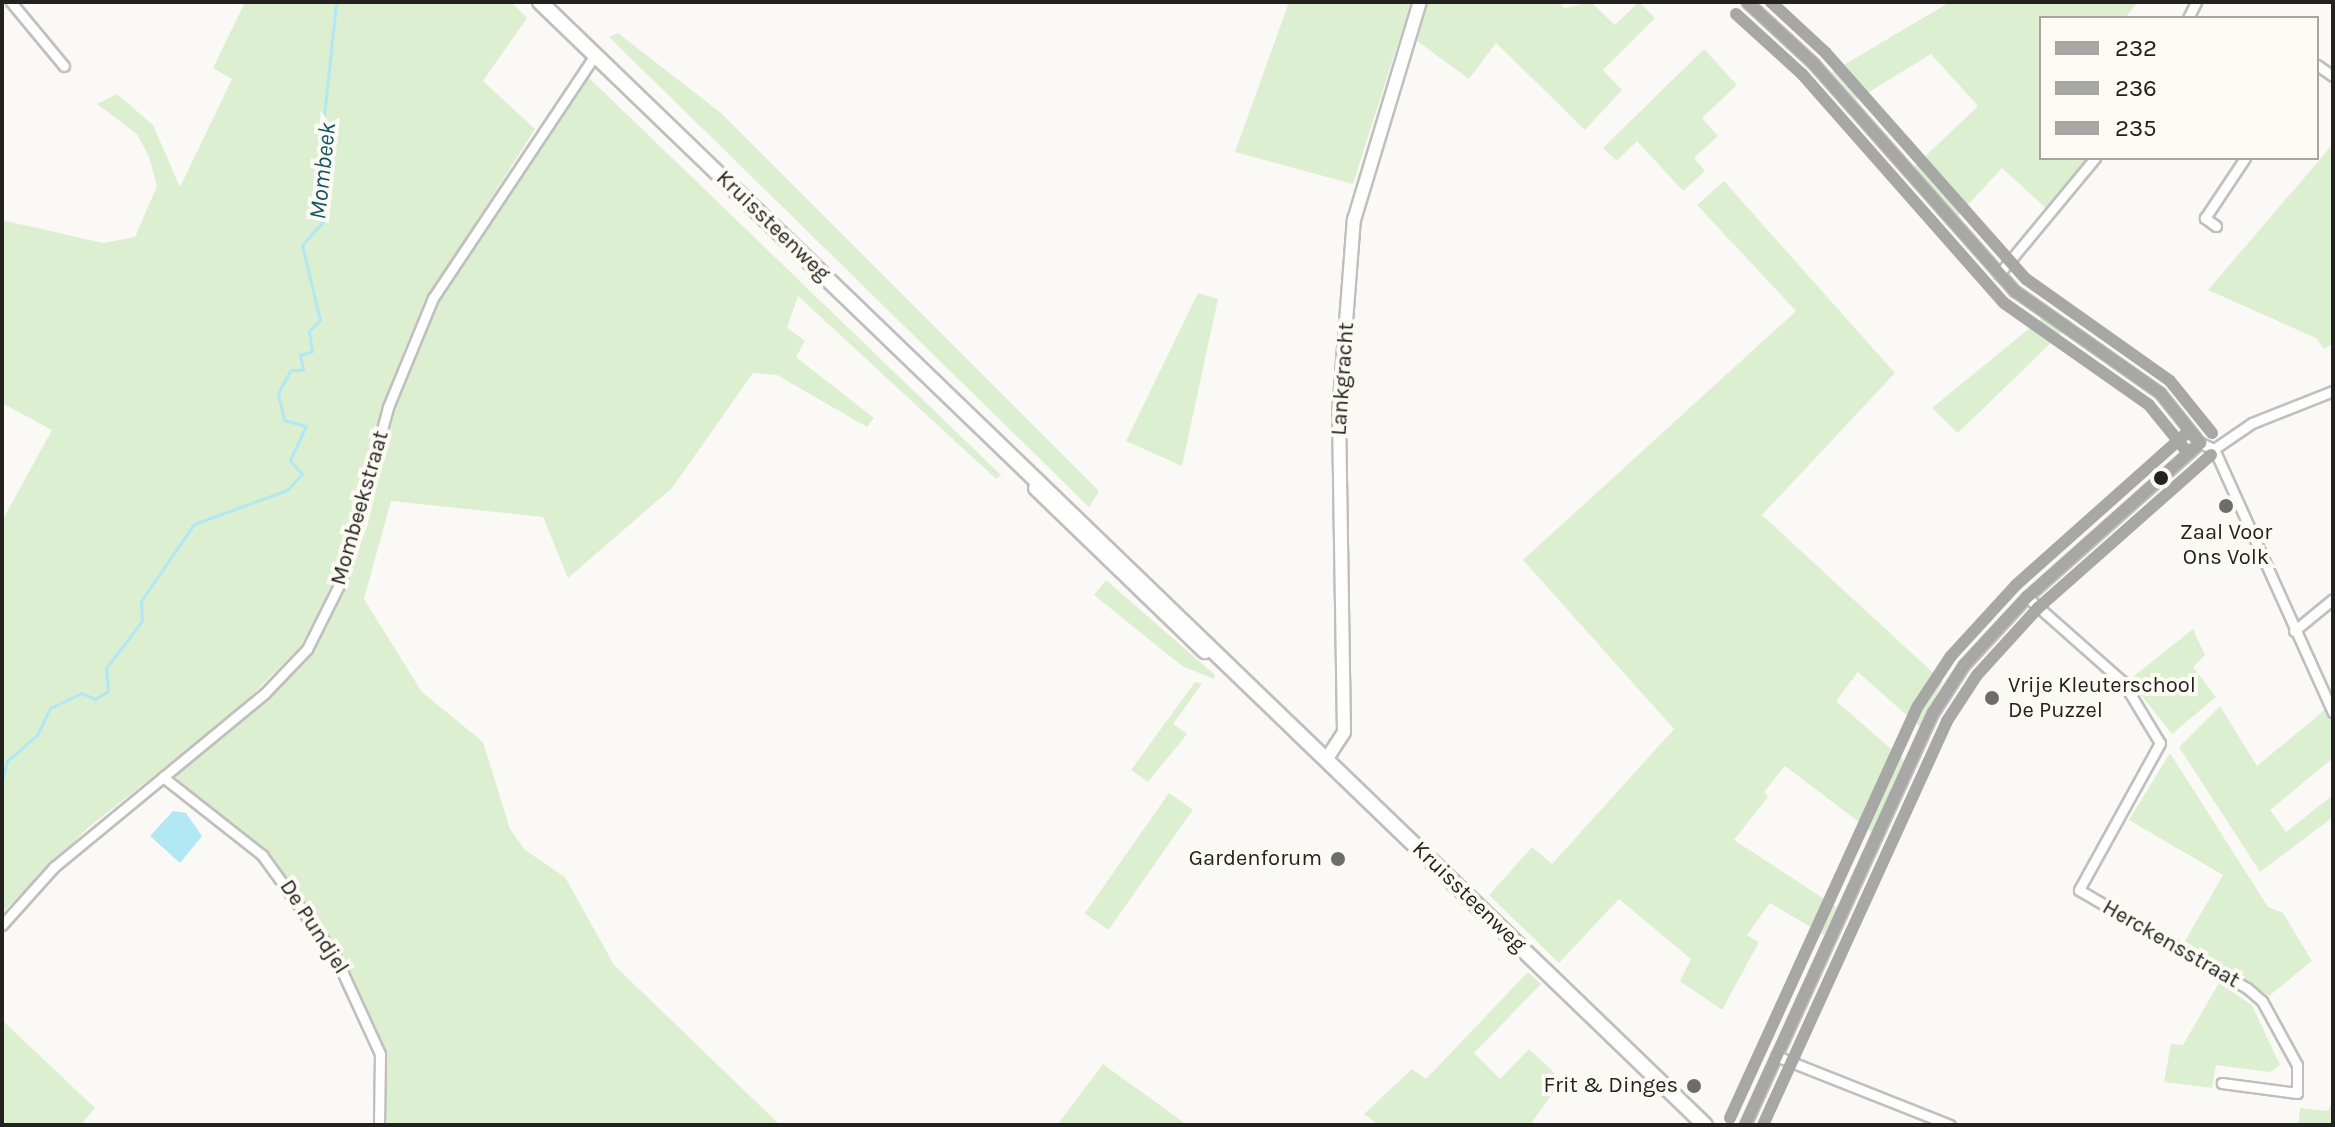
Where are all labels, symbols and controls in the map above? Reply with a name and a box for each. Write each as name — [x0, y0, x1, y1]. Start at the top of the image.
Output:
legend — [2039, 16, 2319, 160]
text: 232 — [2115, 34, 2157, 62]
text: 236 — [2115, 74, 2157, 102]
text: 235 — [2115, 114, 2157, 142]
water label: Mombeek — [304, 121, 342, 221]
street label: Kruissteenweg — [711, 165, 835, 287]
street label: Lankgracht — [1326, 321, 1360, 437]
street label: Mombeekstraat — [325, 428, 395, 588]
unlabelled marker — [2153, 470, 2169, 486]
marker: Zaal Voor Ons Volk — [2217, 497, 2235, 515]
place label: Zaal Voor Ons Volk — [2180, 519, 2272, 570]
place label: Vrije Kleuterschool De Puzzel — [2008, 672, 2196, 724]
marker: Vrije Kleuterschool De Puzzel — [1983, 689, 2001, 707]
street label: Kruissteenweg — [1407, 836, 1531, 958]
place label: Gardenforum — [1189, 846, 1322, 872]
marker: Gardenforum — [1329, 850, 1347, 868]
street label: De Pundjel — [274, 875, 354, 979]
street label: Herckensstraat — [2098, 894, 2244, 994]
place label: Frit & Dinges — [1543, 1073, 1678, 1099]
marker: Frit & Dinges — [1685, 1077, 1703, 1095]

